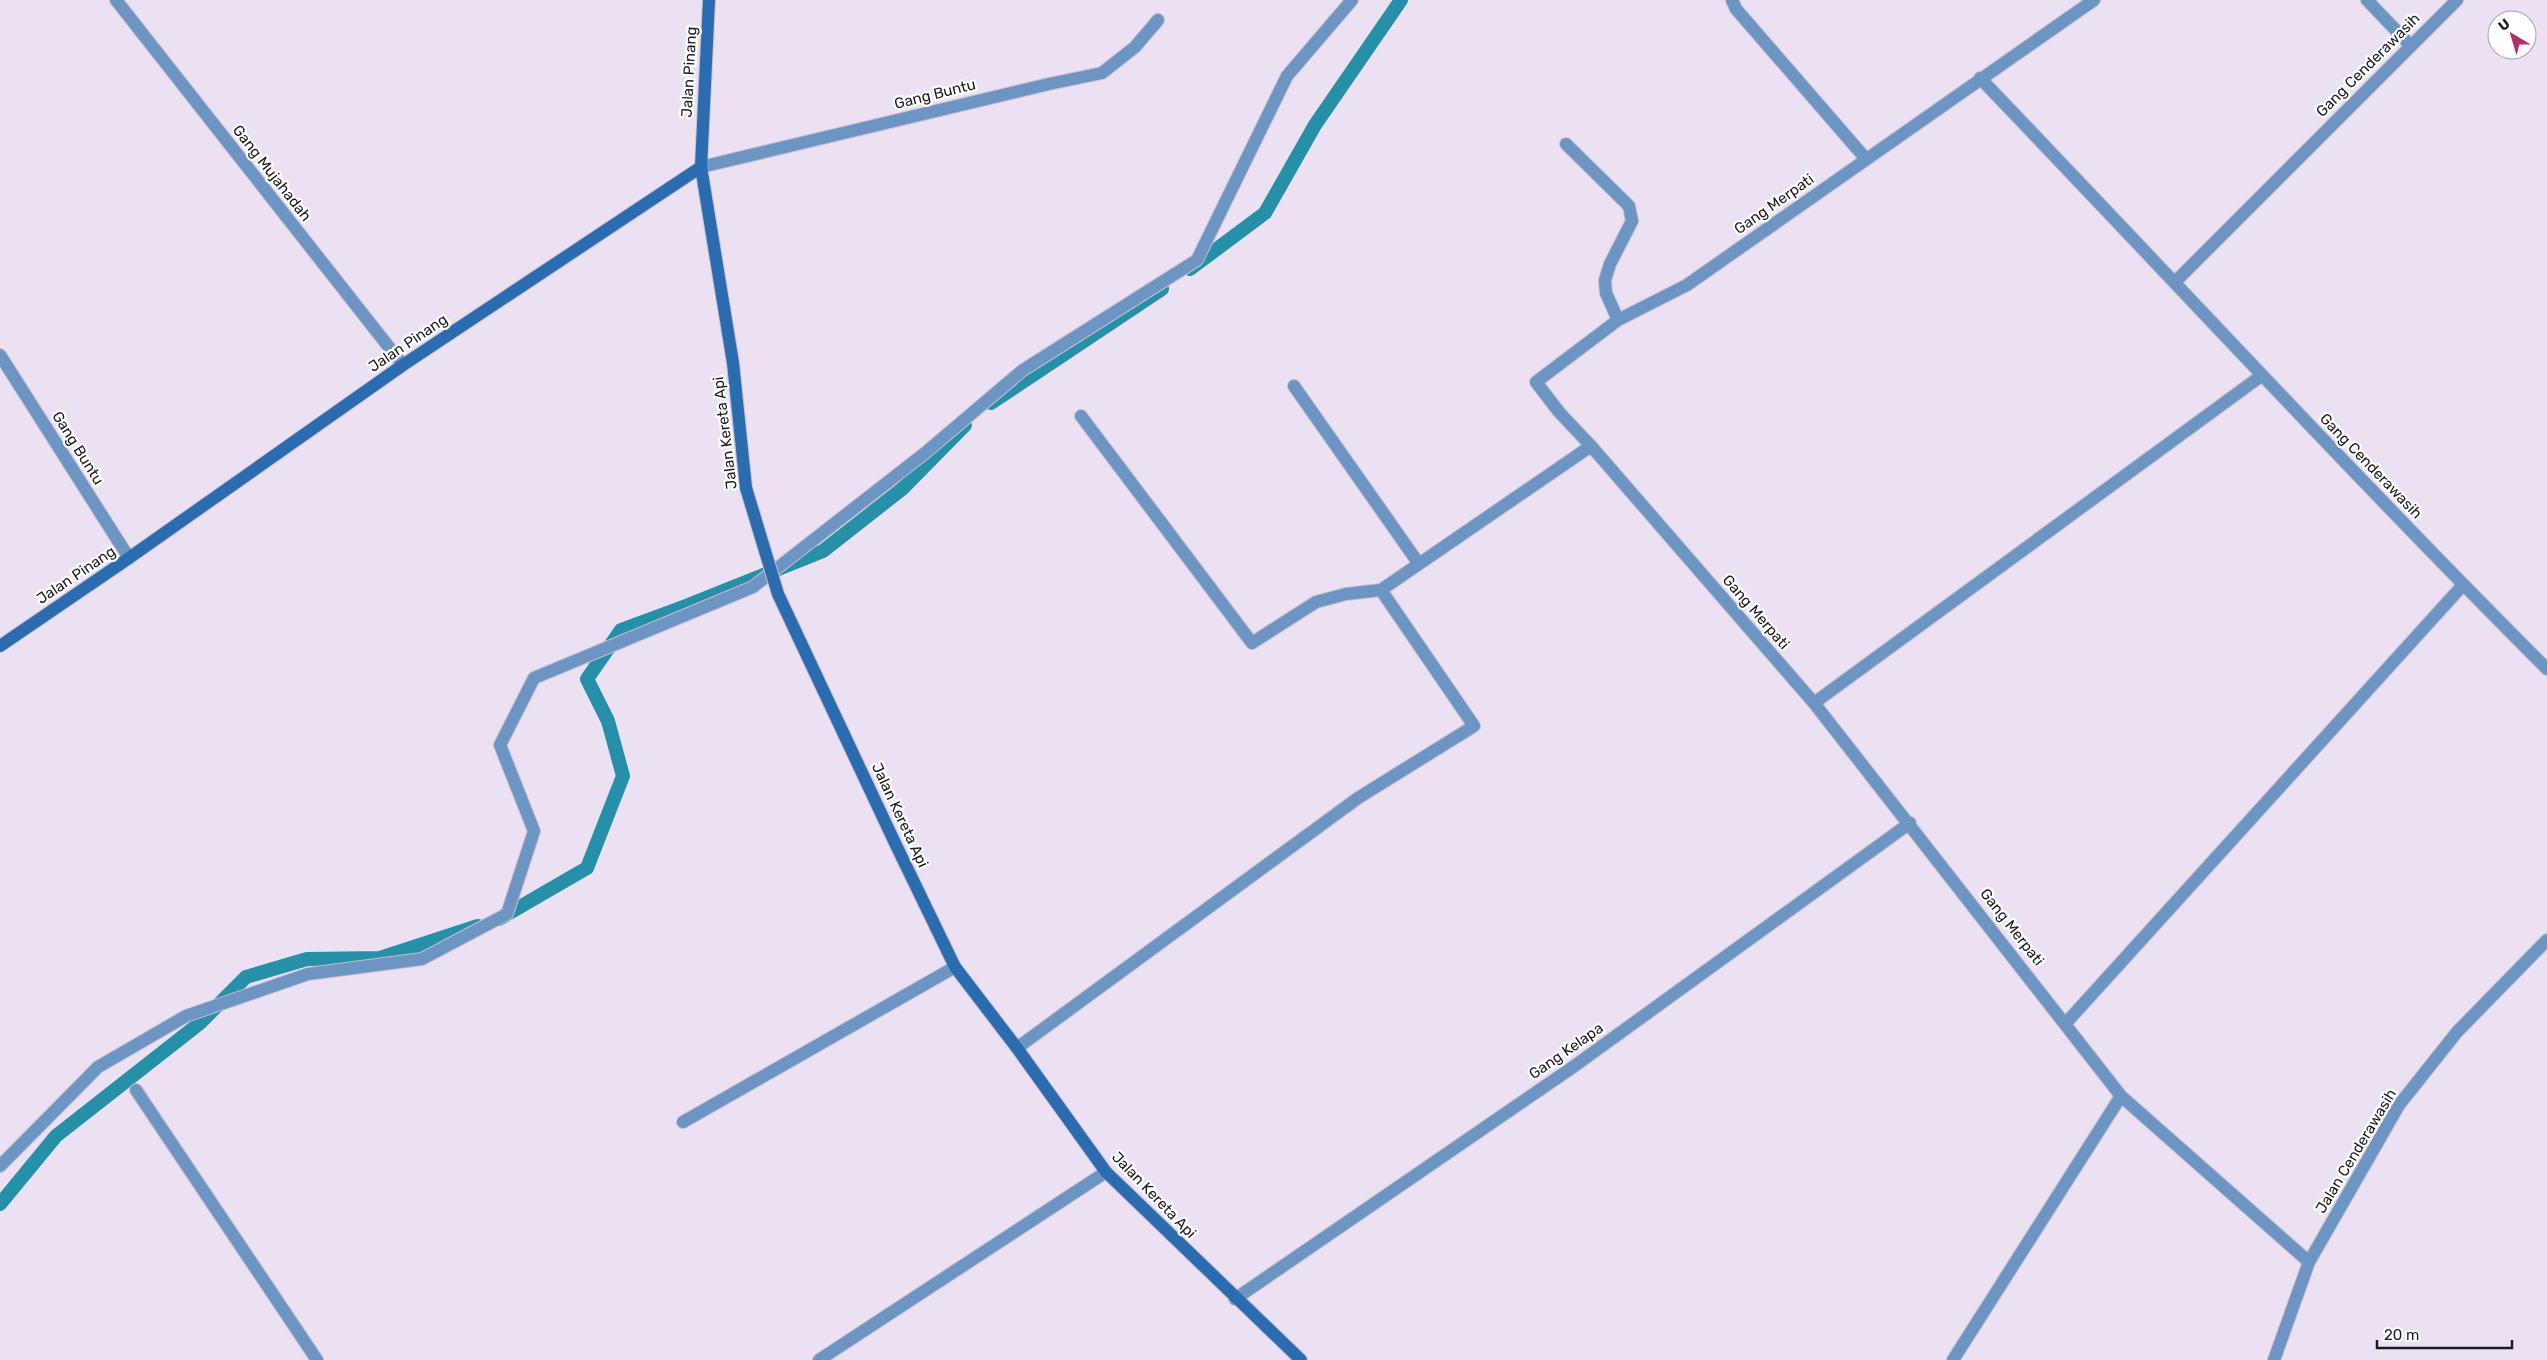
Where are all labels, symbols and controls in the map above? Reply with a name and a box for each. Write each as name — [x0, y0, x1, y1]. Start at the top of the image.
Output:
street label: Gang Cenderawasih — [2312, 9, 2424, 121]
north arrow — [2487, 10, 2537, 60]
text: U — [2495, 15, 2514, 35]
street label: Jalan Pinang — [678, 26, 700, 118]
street label: Gang Buntu — [892, 75, 978, 113]
street label: Gang Mujahadah — [229, 121, 315, 225]
street label: Gang Merpati — [1731, 170, 1817, 238]
street label: Jalan Pinang — [365, 310, 451, 376]
street label: Jalan Kereta Api — [709, 376, 741, 490]
street label: Gang Buntu — [48, 408, 108, 488]
street label: Gang Cenderawasih — [2316, 410, 2426, 522]
street label: Jalan Pinang — [33, 542, 119, 608]
street label: Gang Merpati — [1719, 571, 1793, 653]
street label: Jalan Kereta Api — [868, 760, 932, 870]
street label: Gang Merpati — [1976, 885, 2048, 969]
street label: Gang Kelapa — [1525, 1019, 1607, 1083]
street label: Jalan Cenderawasih — [2312, 1086, 2400, 1216]
street label: Jalan Kereta Api — [1108, 1148, 1200, 1242]
scale bar — [2377, 1318, 2512, 1350]
text: 20 m — [2384, 1326, 2419, 1344]

